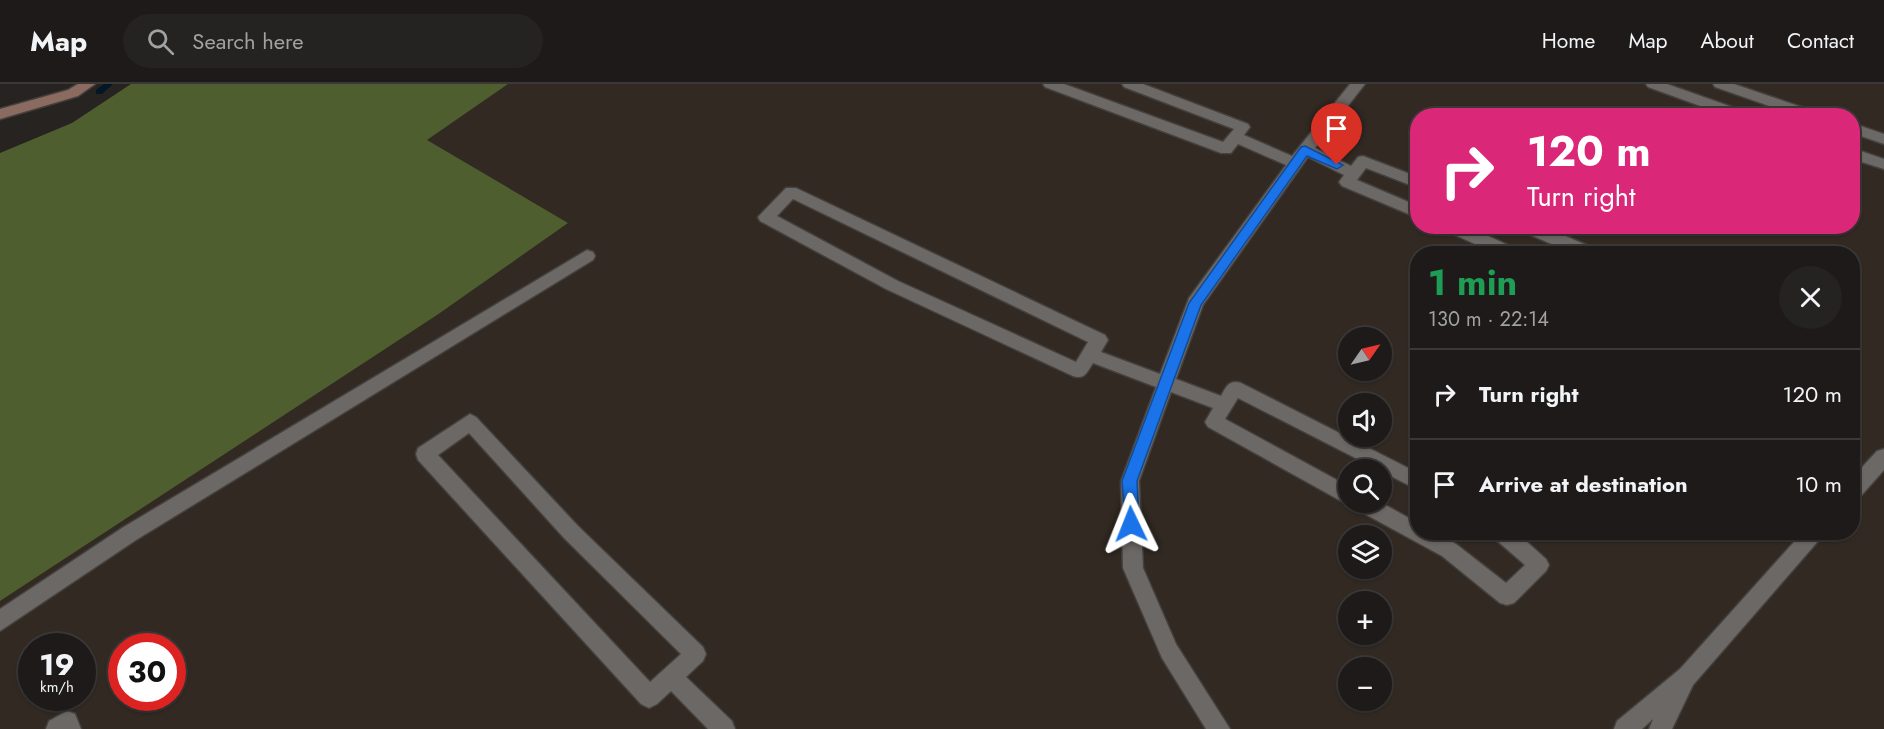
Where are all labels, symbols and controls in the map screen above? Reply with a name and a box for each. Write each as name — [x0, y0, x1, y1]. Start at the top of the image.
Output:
search box — [123, 14, 543, 68]
text: Map — [30, 21, 87, 62]
icon: search — [144, 25, 177, 58]
text: Search here — [192, 25, 304, 57]
text: Home — [1542, 26, 1595, 56]
text: Map — [1628, 26, 1668, 56]
text: About — [1701, 26, 1754, 56]
text: Contact — [1787, 26, 1854, 56]
pin — [1311, 103, 1362, 165]
icon: arrive — [1320, 112, 1353, 145]
text: 120 m — [1527, 121, 1651, 182]
icon: right — [1428, 132, 1506, 210]
text: Turn right — [1527, 177, 1635, 216]
text: 1 min — [1428, 256, 1517, 308]
button: close — [1779, 266, 1842, 329]
text: 130 m · 22:14 — [1428, 305, 1549, 334]
north arrow — [1338, 327, 1392, 381]
map controls — [1338, 327, 1392, 711]
icon: right — [1428, 378, 1461, 411]
text: Turn right — [1479, 378, 1579, 410]
text: 120 m — [1783, 378, 1842, 410]
button: sound — [1338, 393, 1392, 447]
button: search — [1338, 459, 1392, 513]
icon: arrive — [1428, 468, 1461, 501]
text: Arrive at destination — [1479, 468, 1688, 500]
text: 10 m — [1795, 468, 1842, 500]
position arrow — [1099, 492, 1163, 556]
button: layers — [1338, 525, 1392, 579]
button: + — [1338, 591, 1392, 645]
speed limit sign: 30 — [108, 633, 186, 711]
text: 19 — [39, 643, 75, 686]
button: − — [1338, 657, 1392, 711]
text: km/h — [40, 676, 74, 698]

